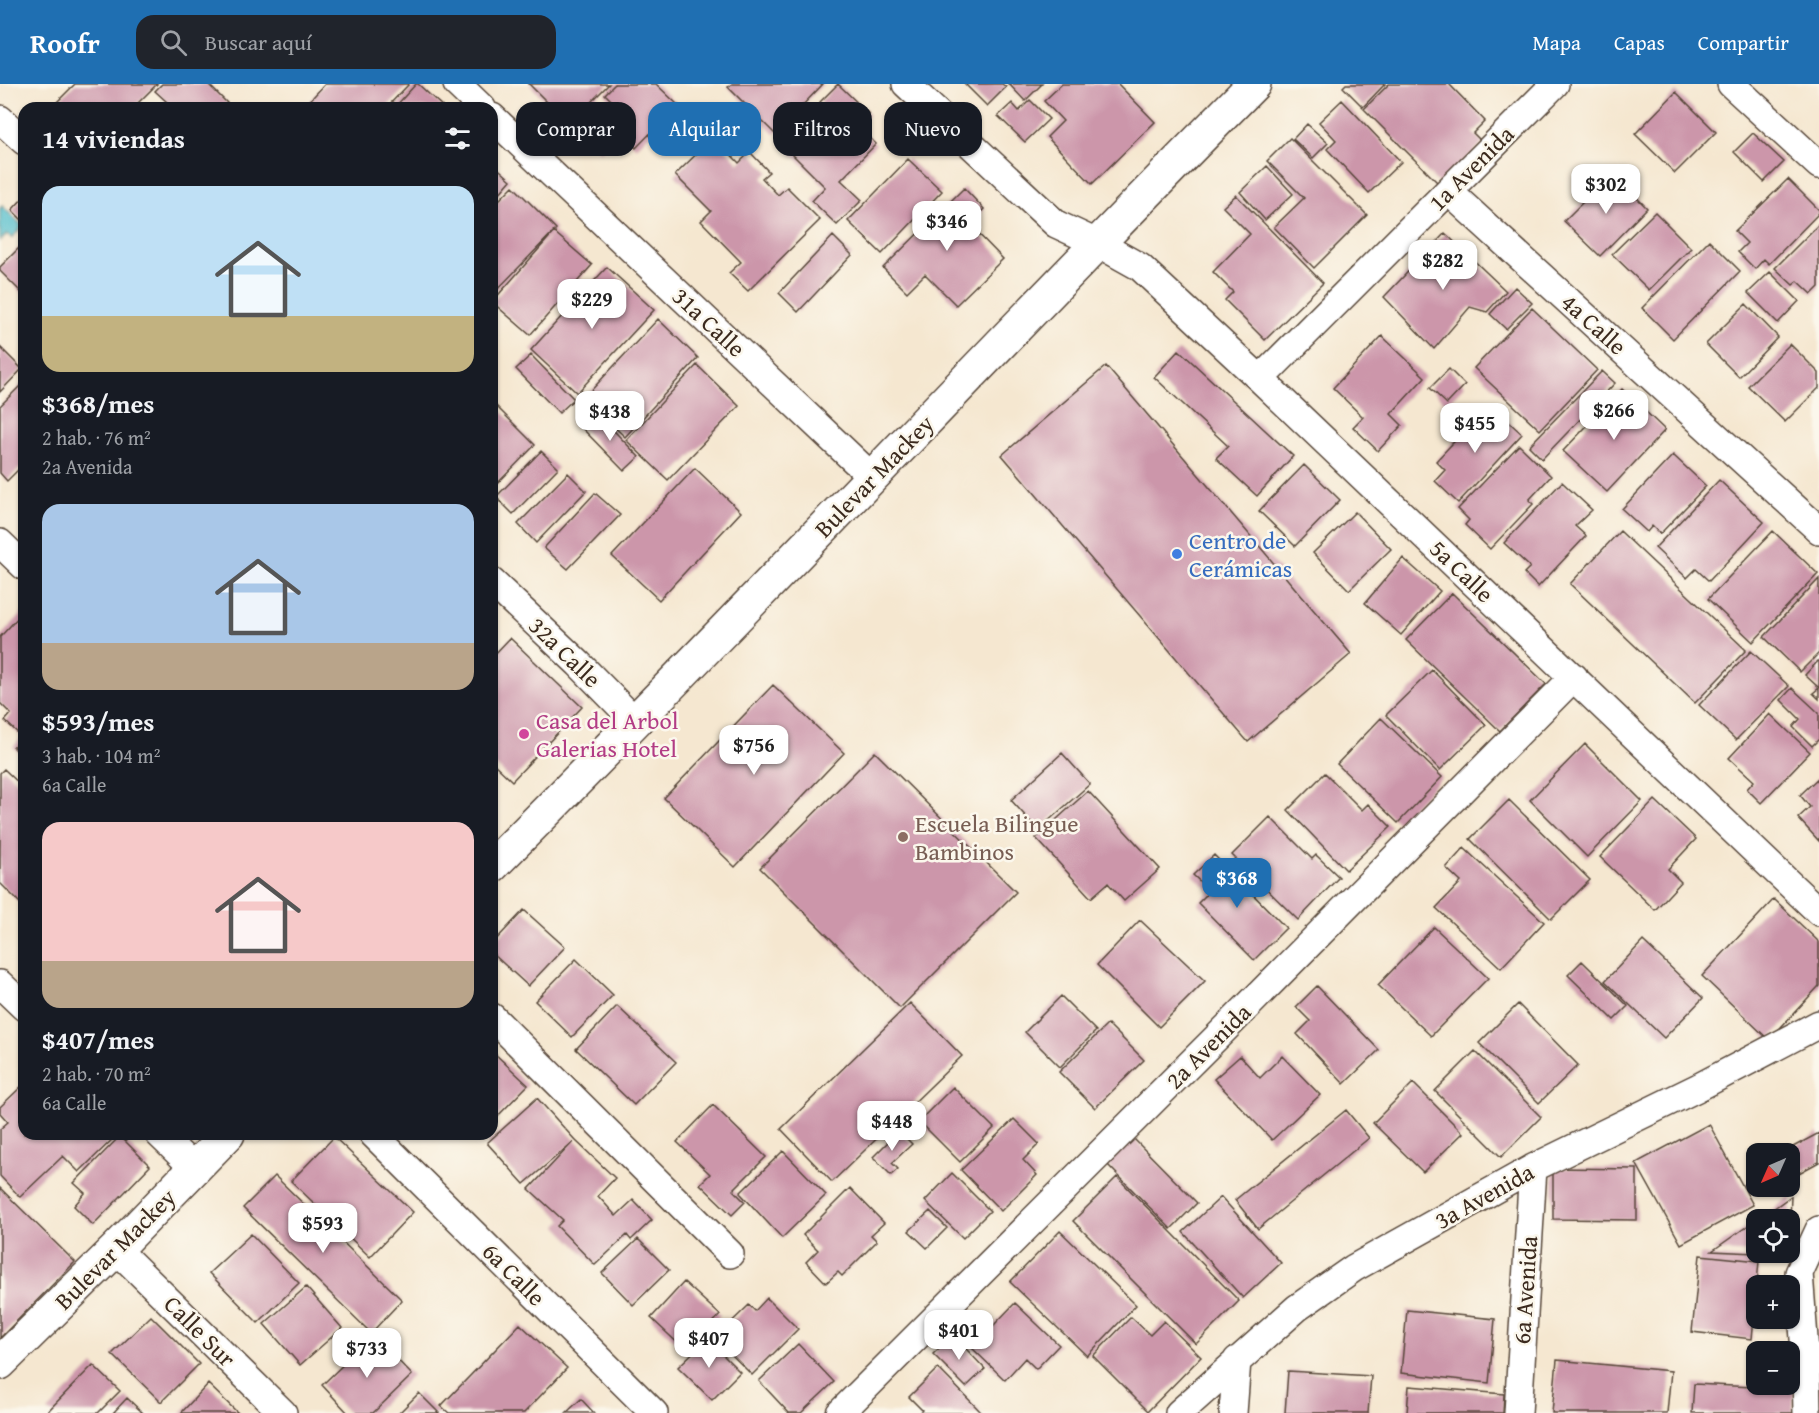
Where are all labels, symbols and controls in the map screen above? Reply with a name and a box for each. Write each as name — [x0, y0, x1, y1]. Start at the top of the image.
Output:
search box — [136, 15, 556, 69]
text: Roofr — [30, 22, 100, 63]
icon: search — [157, 26, 190, 59]
text: Buscar aquí — [205, 26, 312, 58]
text: Mapa — [1532, 27, 1581, 58]
text: Capas — [1614, 27, 1665, 58]
text: Compartir — [1698, 27, 1789, 58]
chip: Comprar — [516, 102, 636, 156]
chip: Alquilar — [648, 102, 761, 156]
chip: Filtros — [773, 102, 872, 156]
chip: Nuevo — [884, 102, 982, 156]
street label: 1a Avenida — [1420, 117, 1522, 219]
text: 14 viviendas — [42, 119, 185, 158]
icon: filters — [441, 122, 474, 155]
pin: $302 — [1570, 164, 1642, 215]
text: $302 — [1585, 169, 1627, 198]
pin: $346 — [911, 201, 983, 252]
text: $346 — [926, 206, 968, 235]
icon: home — [204, 225, 312, 333]
pin: $282 — [1407, 240, 1479, 291]
text: $282 — [1422, 245, 1464, 274]
pin: $229 — [556, 279, 628, 330]
street label: 31a Calle — [665, 279, 753, 365]
text: $229 — [571, 284, 613, 313]
street label: 4a Calle — [1554, 285, 1634, 363]
text: $368/mes — [42, 384, 155, 423]
pin: $266 — [1578, 390, 1650, 441]
pin: $438 — [574, 391, 646, 442]
text: $266 — [1593, 395, 1635, 424]
text: $438 — [589, 396, 631, 425]
pin: $455 — [1439, 403, 1511, 454]
street label: Bulevar Mackey — [806, 407, 942, 545]
text: $455 — [1454, 408, 1496, 437]
text: 2 hab. · 76 m² — [42, 423, 151, 452]
text: 2a Avenida — [42, 452, 132, 481]
place label: Centro de Cerámicas — [1189, 523, 1292, 586]
street label: 5a Calle — [1422, 532, 1502, 610]
icon: home — [204, 543, 312, 651]
marker: Centro de Cerámicas — [1170, 547, 1184, 561]
street label: 32a Calle — [521, 609, 609, 695]
text: $593/mes — [42, 702, 155, 741]
place label: Casa del Arbol Galerias Hotel — [536, 703, 679, 766]
pin: $756 — [718, 725, 790, 776]
marker: Casa del Arbol Galerias Hotel — [517, 727, 531, 741]
text: $756 — [733, 730, 775, 759]
text: 3 hab. · 104 m² — [42, 741, 160, 770]
text: 6a Calle — [42, 770, 106, 799]
place label: Escuela Bilingue Bambinos — [915, 806, 1078, 869]
marker: Escuela Bilingue Bambinos — [896, 830, 910, 844]
pin: $368 — [1201, 858, 1273, 909]
icon: home — [204, 861, 312, 969]
text: $368 — [1216, 863, 1258, 892]
street label: 2a Avenida — [1157, 995, 1259, 1097]
text: $407/mes — [42, 1020, 155, 1059]
text: 2 hab. · 70 m² — [42, 1059, 151, 1088]
text: 6a Calle — [42, 1088, 106, 1117]
pin: $448 — [856, 1101, 928, 1152]
text: $448 — [871, 1106, 913, 1135]
north arrow — [1746, 1143, 1800, 1197]
map controls — [1746, 1143, 1800, 1395]
street label: 3a Avenida — [1428, 1154, 1541, 1238]
street label: Bulevar Mackey — [46, 1180, 184, 1318]
pin: $593 — [287, 1203, 359, 1254]
text: $593 — [302, 1208, 344, 1237]
button: locate — [1746, 1209, 1800, 1263]
street label: 6a Calle — [474, 1234, 554, 1314]
street label: 6a Avenida — [1504, 1234, 1546, 1345]
button: + — [1746, 1275, 1800, 1329]
street label: Calle Sur — [156, 1287, 244, 1375]
pin: $401 — [923, 1310, 995, 1361]
text: $401 — [938, 1315, 980, 1344]
pin: $407 — [673, 1318, 745, 1369]
text: $407 — [688, 1323, 730, 1352]
pin: $733 — [331, 1328, 403, 1379]
text: $733 — [346, 1333, 388, 1362]
button: − — [1746, 1341, 1800, 1395]

